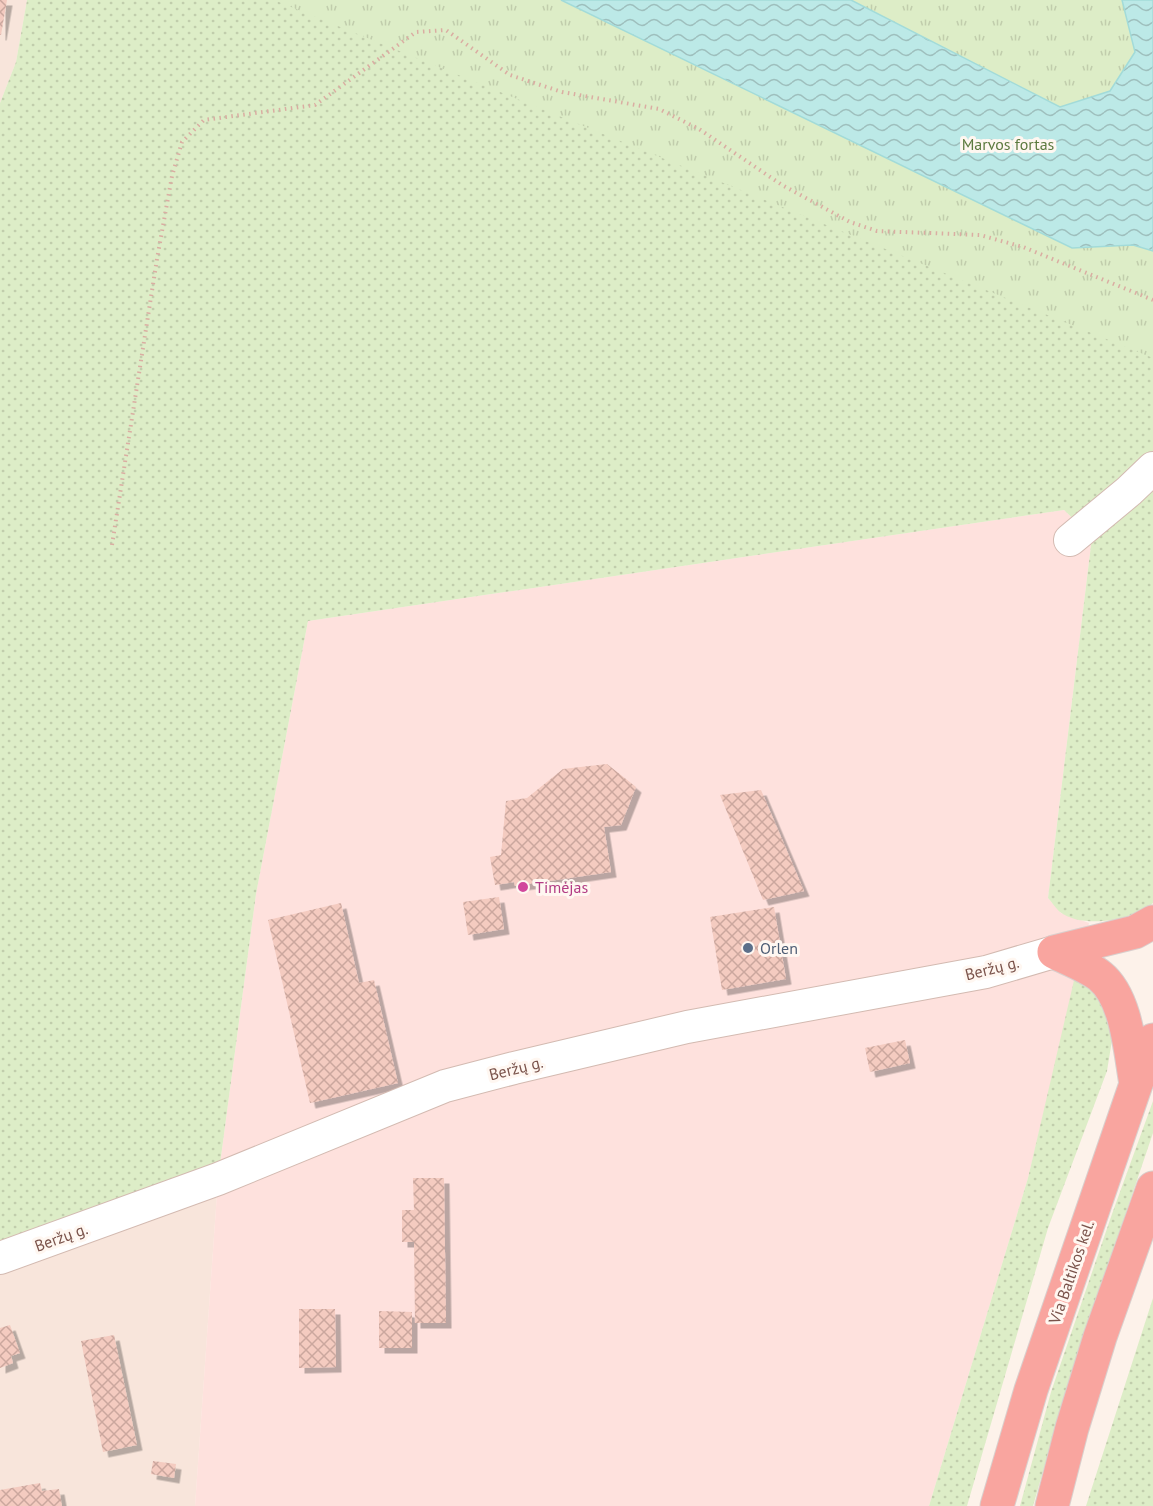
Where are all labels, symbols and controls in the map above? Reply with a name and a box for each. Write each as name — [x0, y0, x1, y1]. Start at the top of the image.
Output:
park label: Marvos fortas — [962, 134, 1055, 154]
place label: Timėjas — [535, 877, 588, 897]
marker: Timėjas — [516, 880, 530, 894]
place label: Orlen — [760, 938, 798, 958]
marker: Orlen — [741, 941, 755, 955]
street label: Beržų g. — [963, 952, 1021, 984]
street label: Beržų g. — [487, 1052, 545, 1084]
street label: Beržų g. — [32, 1218, 90, 1256]
street label: Via Baltikos kel. — [1044, 1218, 1098, 1327]

